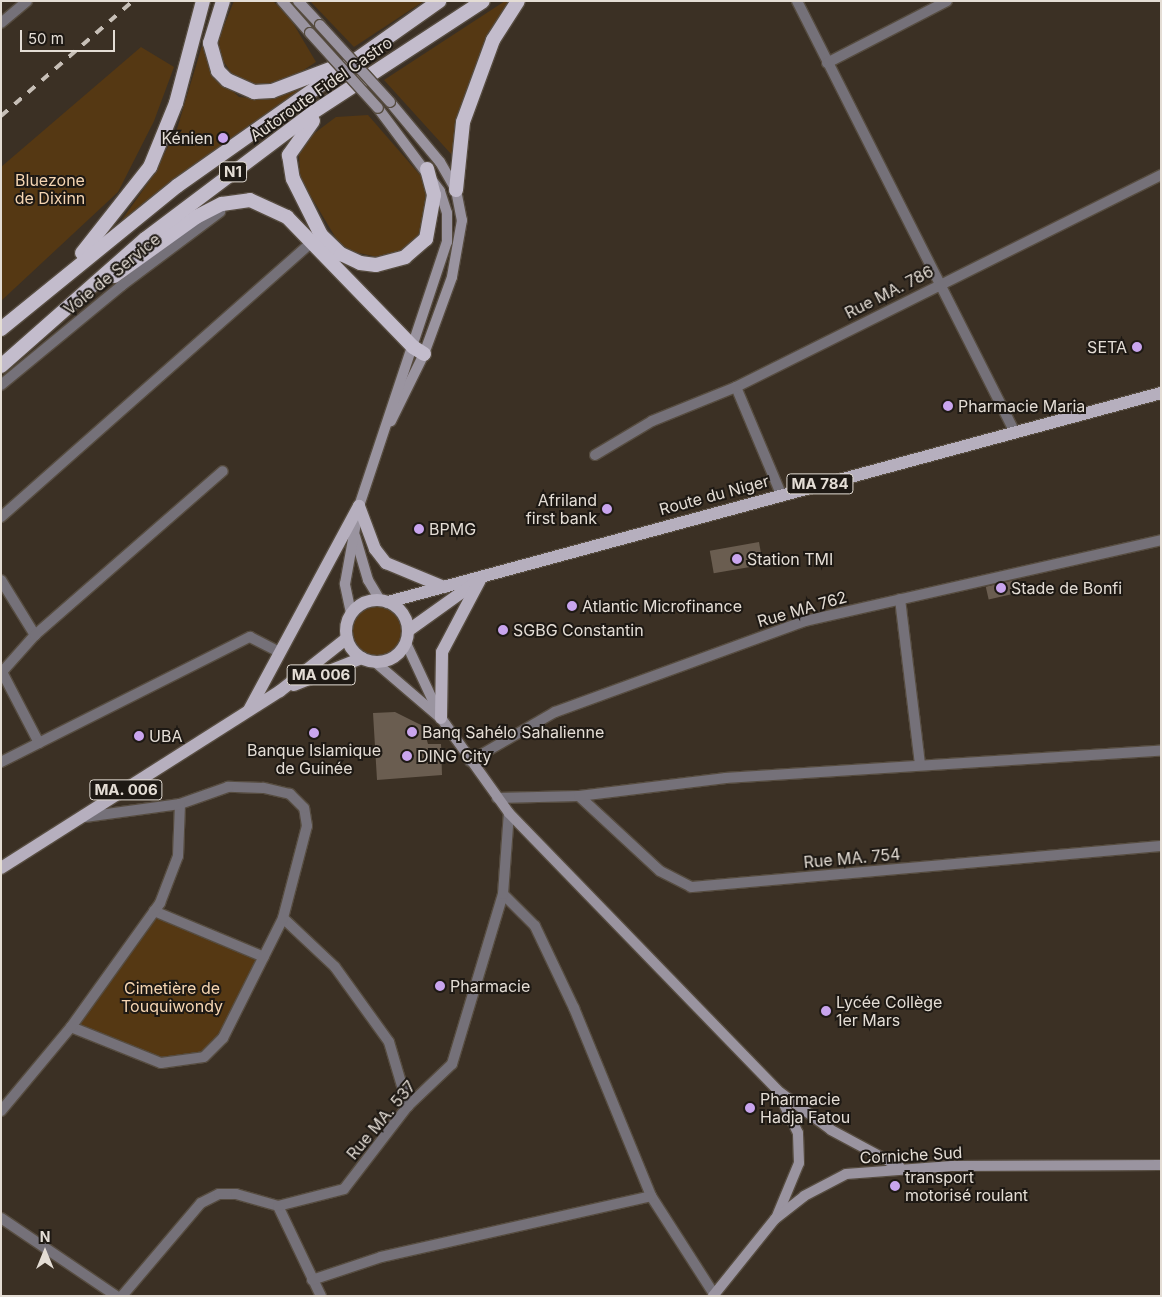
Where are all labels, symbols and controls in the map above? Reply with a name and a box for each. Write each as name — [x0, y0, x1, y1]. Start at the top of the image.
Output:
scale bar — [22, 20, 118, 52]
text: 50 m — [28, 29, 64, 48]
street label: Autoroute Fidel Castro — [246, 33, 396, 145]
place label: Kénien — [161, 128, 213, 148]
marker: Kénien — [217, 132, 229, 144]
road number: N1 — [218, 160, 248, 184]
park label: Bluezone de Dixinn — [15, 170, 85, 208]
street label: Voie de Service — [60, 229, 164, 319]
street label: Rue MA. 786 — [842, 261, 936, 323]
place label: SETA — [1087, 337, 1127, 357]
marker: SETA — [1131, 341, 1143, 353]
place label: Pharmacie Maria — [958, 396, 1085, 416]
marker: Pharmacie Maria — [942, 400, 954, 412]
street label: Route du Niger — [657, 471, 771, 519]
road number: MA 784 — [786, 472, 854, 496]
place label: Afriland first bank — [526, 490, 597, 528]
marker: Afriland first bank — [601, 503, 613, 515]
place label: BPMG — [429, 519, 476, 539]
marker: BPMG — [413, 523, 425, 535]
place label: Station TMI — [747, 549, 833, 569]
marker: Station TMI — [731, 553, 743, 565]
place label: Stade de Bonfi — [1011, 578, 1122, 598]
marker: Stade de Bonfi — [995, 582, 1007, 594]
street label: Rue MA 762 — [755, 587, 849, 631]
place label: Atlantic Microfinance — [582, 596, 742, 616]
marker: Atlantic Microfinance — [566, 600, 578, 612]
place label: SGBG Constantin — [513, 620, 644, 640]
marker: SGBG Constantin — [497, 624, 509, 636]
road number: MA 006 — [286, 662, 356, 688]
place label: Banq Sahélo Sahalienne — [422, 722, 604, 742]
place label: UBA — [149, 726, 182, 746]
marker: Banq Sahélo Sahalienne — [406, 726, 418, 738]
marker: Banque Islamique de Guinée — [308, 727, 320, 739]
marker: UBA — [133, 730, 145, 742]
place label: Banque Islamique de Guinée — [247, 740, 381, 778]
place label: DING City — [417, 746, 491, 766]
marker: DING City — [401, 750, 413, 762]
road number: MA. 006 — [88, 778, 164, 802]
street label: Rue MA. 754 — [803, 844, 901, 872]
place label: Pharmacie — [450, 976, 530, 996]
park label: Cimetière de Touquiwondy — [121, 978, 223, 1016]
marker: Pharmacie — [434, 980, 446, 992]
place label: Lycée Collège 1er Mars — [836, 992, 942, 1030]
marker: Lycée Collège 1er Mars — [820, 1005, 832, 1017]
street label: Rue MA. 537 — [343, 1077, 419, 1163]
place label: Pharmacie Hadja Fatou — [760, 1089, 850, 1127]
marker: Pharmacie Hadja Fatou — [744, 1102, 756, 1114]
street label: Corniche Sud — [859, 1143, 963, 1167]
place label: transport motorisé roulant — [905, 1167, 1028, 1205]
marker: transport motorisé roulant — [889, 1180, 901, 1192]
north arrow — [20, 1227, 70, 1277]
text: N — [40, 1228, 50, 1245]

